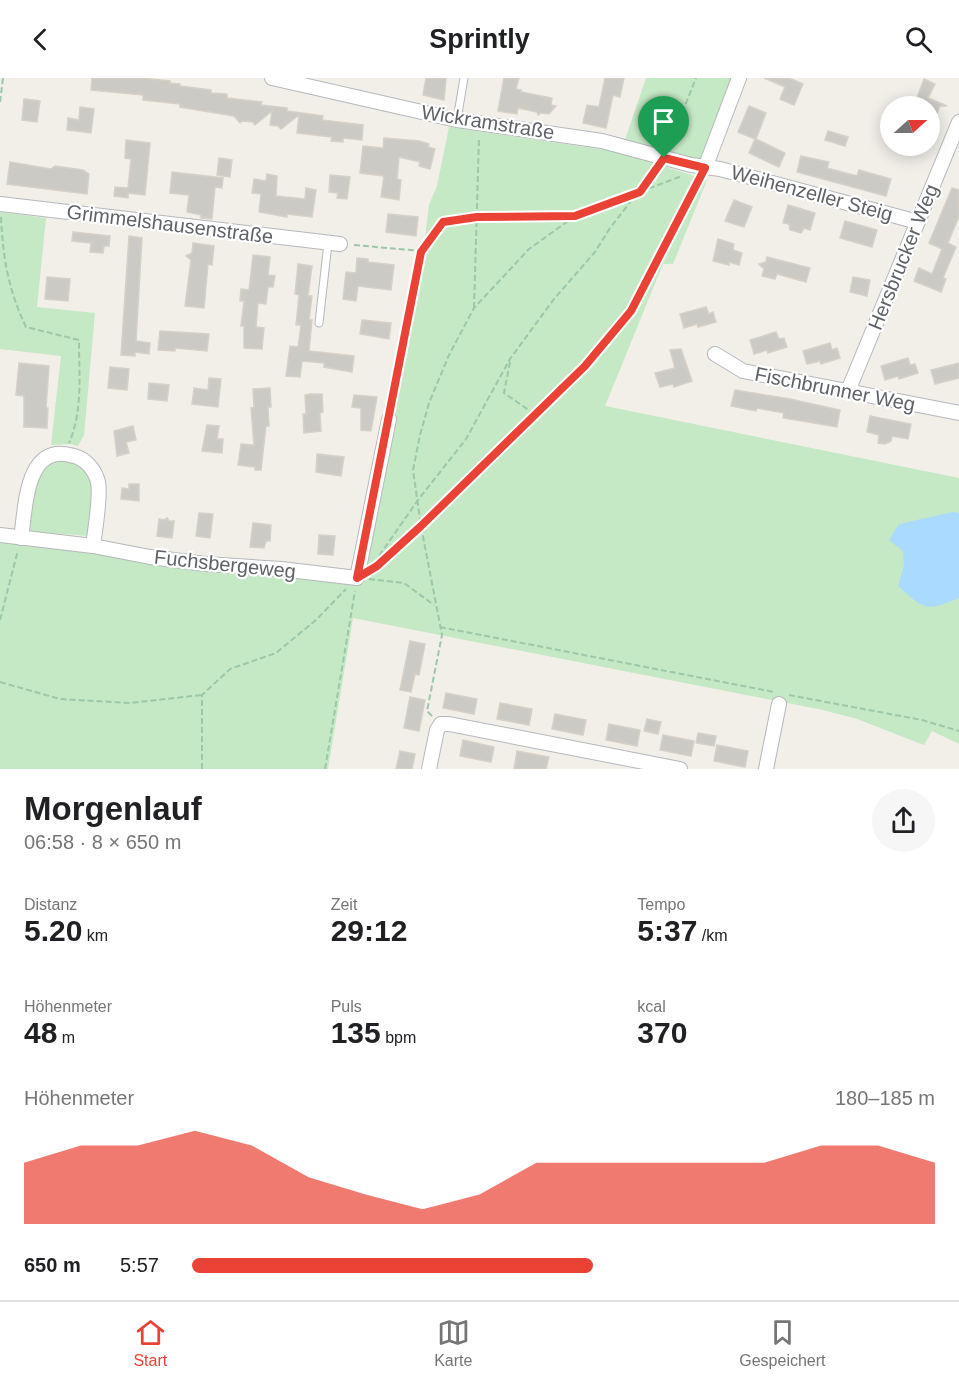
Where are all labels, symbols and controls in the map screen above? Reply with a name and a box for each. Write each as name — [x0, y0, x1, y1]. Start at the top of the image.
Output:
icon: back — [24, 23, 57, 56]
icon: search — [902, 23, 935, 56]
text: Sprintly — [429, 24, 530, 54]
pin — [638, 96, 689, 158]
north arrow — [880, 96, 940, 156]
map controls — [880, 96, 940, 156]
street label: Wickramstraße — [420, 101, 556, 143]
icon: arrive — [647, 105, 680, 138]
street label: Weihenzeller Steig — [729, 161, 895, 225]
street label: Hersbrucker Weg — [864, 181, 942, 333]
street label: Grimmelshausenstraße — [66, 200, 274, 248]
street label: Fischbrunner Weg — [753, 363, 917, 415]
street label: Fuchsbergeweg — [153, 546, 297, 582]
button: share — [872, 789, 935, 852]
text: Morgenlauf — [24, 790, 202, 827]
text: 06:58 · 8 × 650 m — [24, 831, 181, 853]
text: Distanz — [24, 896, 77, 913]
text: Zeit — [331, 896, 357, 913]
text: Tempo — [637, 896, 685, 913]
text: 5.20 — [24, 914, 82, 947]
text: 29:12 — [331, 914, 407, 947]
text: 5:37 — [637, 914, 697, 947]
text: km — [82, 927, 108, 944]
text: /km — [697, 927, 728, 944]
text: Höhenmeter — [24, 998, 112, 1015]
text: Puls — [331, 998, 362, 1015]
text: kcal — [637, 998, 666, 1015]
text: 48 — [24, 1016, 57, 1049]
text: 135 — [331, 1016, 381, 1049]
text: 370 — [637, 1016, 687, 1049]
text: m — [57, 1029, 75, 1046]
text: bpm — [381, 1029, 416, 1046]
text: Höhenmeter — [24, 1087, 134, 1109]
text: 180–185 m — [835, 1087, 935, 1109]
text: 650 m — [24, 1254, 81, 1276]
text: 5:57 — [120, 1254, 159, 1276]
tab: Start — [133, 1316, 167, 1370]
tab: Karte — [434, 1316, 472, 1370]
tab: Gespeichert — [739, 1316, 826, 1370]

